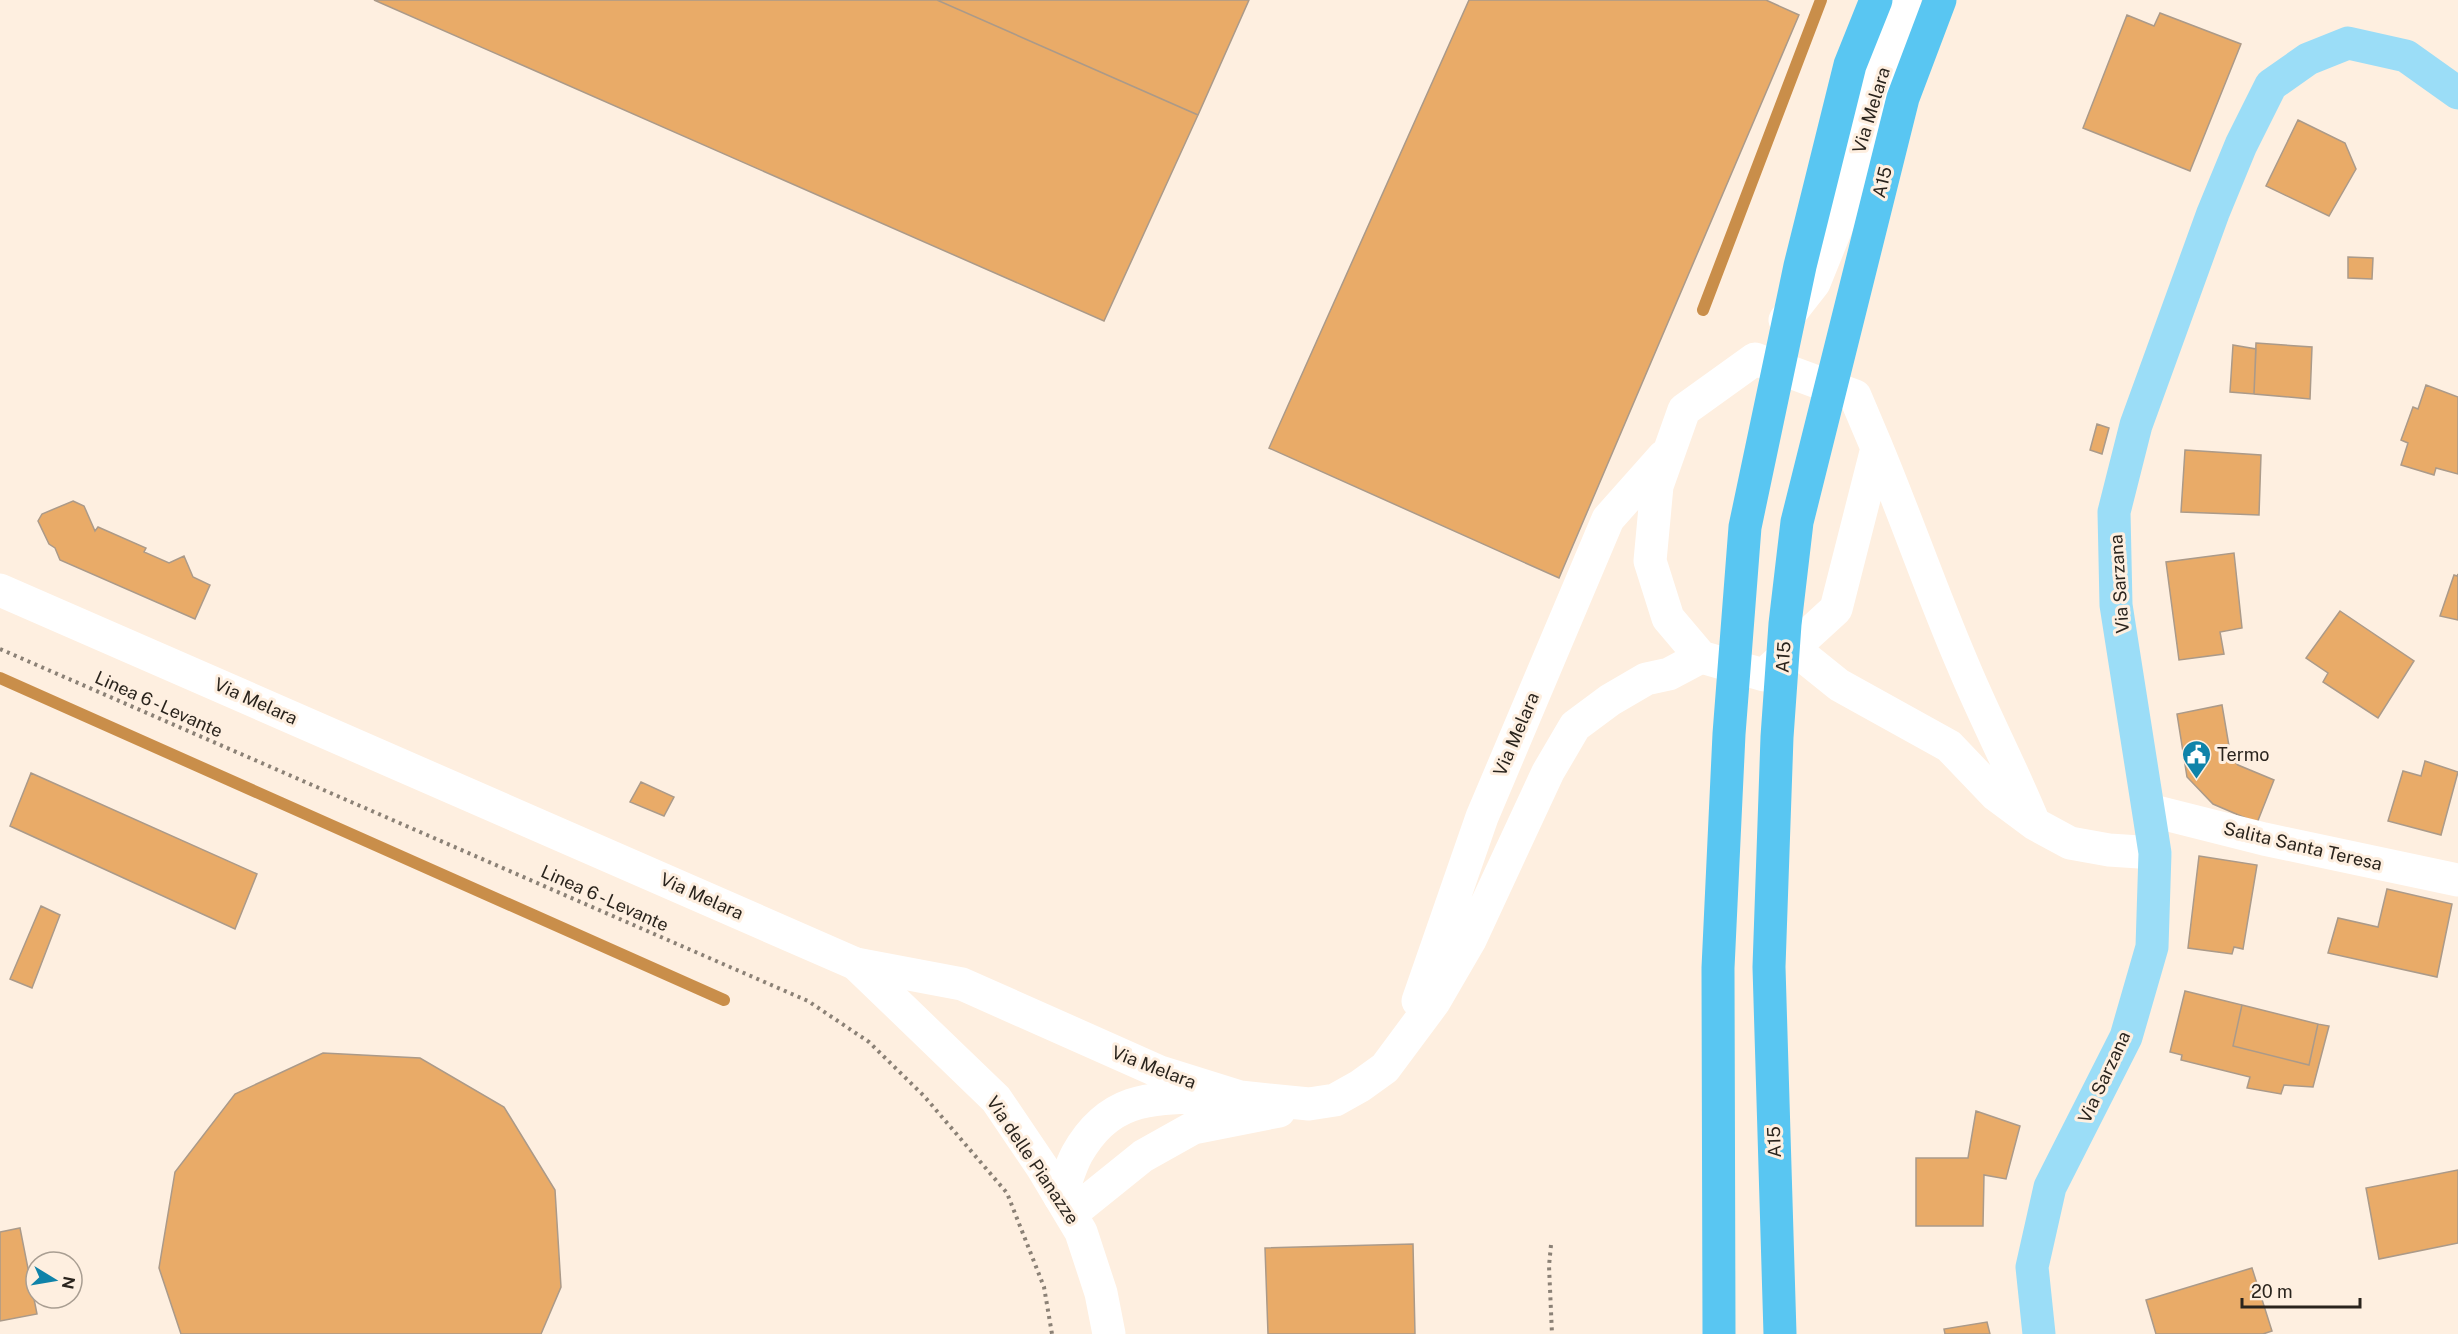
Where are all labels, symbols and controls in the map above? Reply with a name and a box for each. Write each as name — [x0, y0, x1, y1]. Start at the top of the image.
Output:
street label: Via Melara — [1848, 64, 1894, 156]
street label: A15 — [1868, 164, 1896, 200]
street label: Via Sarzana — [2105, 534, 2133, 634]
street label: A15 — [1771, 640, 1795, 674]
street label: Linea 6 - Levante — [92, 666, 226, 742]
street label: Via Melara — [211, 673, 301, 729]
street label: Via Melara — [1489, 689, 1543, 779]
public building icon: Termo — [2180, 738, 2212, 780]
place label: Termo — [2217, 744, 2269, 765]
street label: Salita Santa Teresa — [2222, 818, 2384, 874]
street label: Linea 6 - Levante — [538, 860, 672, 936]
street label: Via Melara — [657, 868, 747, 924]
street label: Via Sarzana — [2074, 1028, 2134, 1126]
street label: Via Melara — [1109, 1041, 1199, 1093]
street label: Via delle Pianazze — [982, 1092, 1084, 1228]
street label: A15 — [1763, 1126, 1785, 1158]
north arrow — [24, 1250, 84, 1310]
scale bar — [2242, 1271, 2360, 1309]
text: N — [58, 1275, 79, 1291]
text: 20 m — [2251, 1281, 2293, 1302]

